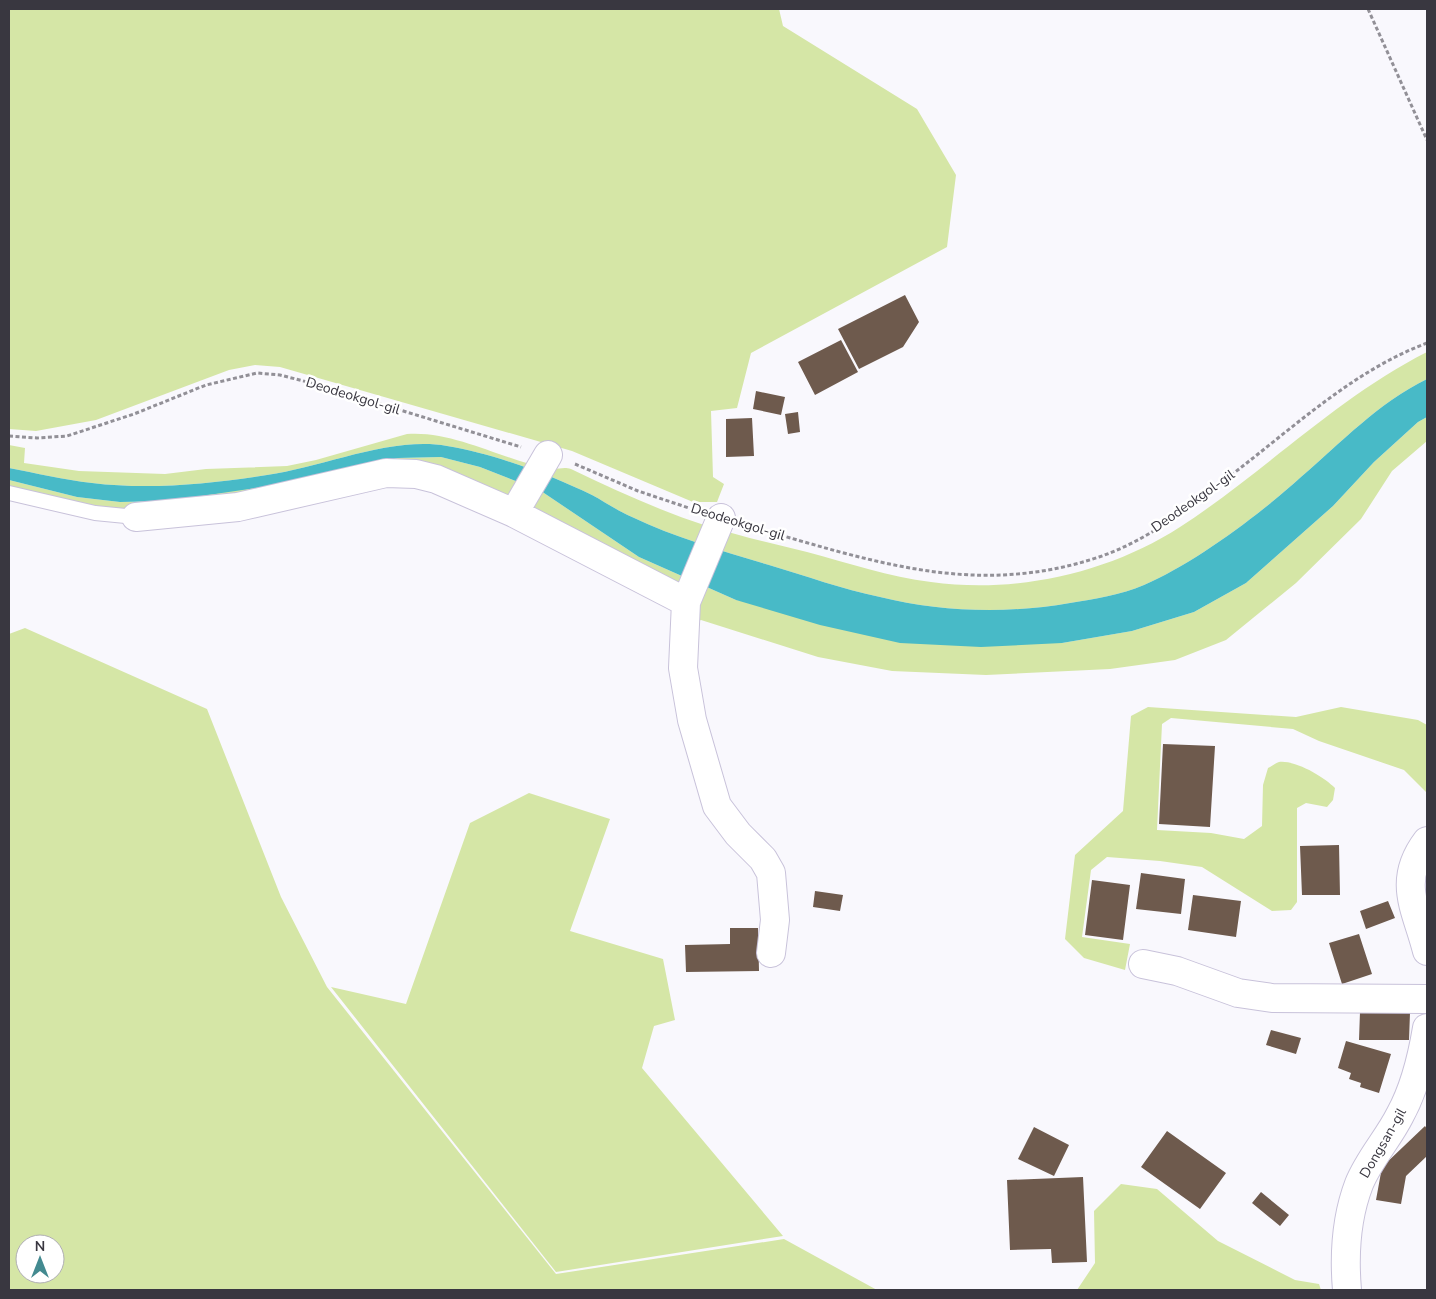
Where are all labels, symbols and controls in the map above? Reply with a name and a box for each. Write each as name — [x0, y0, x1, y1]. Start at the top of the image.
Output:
street label: Deodeokgol-gil — [304, 373, 403, 420]
street label: Deodeokgol-gil — [1148, 465, 1239, 537]
street label: Deodeokgol-gil — [689, 499, 788, 546]
street label: Dongsan-gil — [1355, 1104, 1411, 1182]
north arrow — [15, 1234, 65, 1284]
text: N — [35, 1237, 45, 1256]

